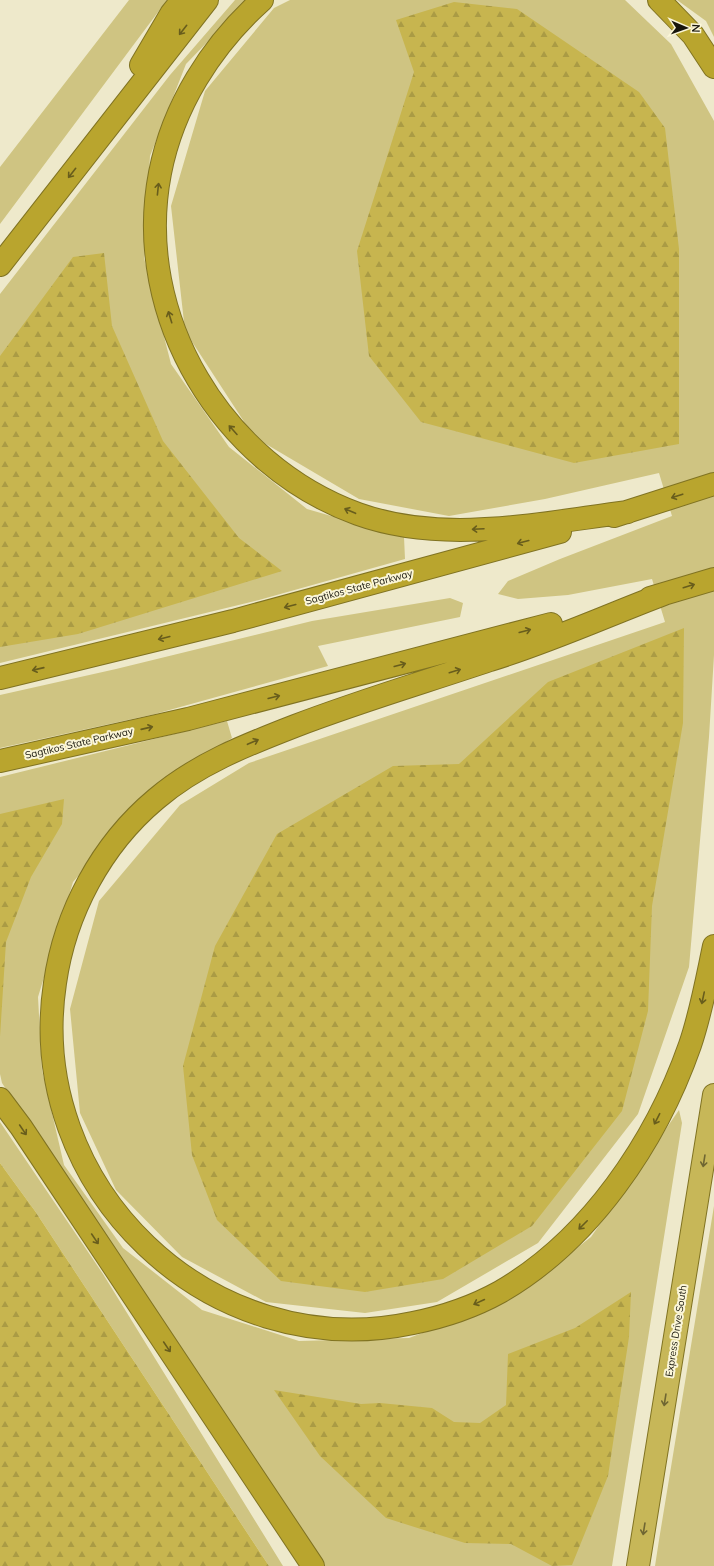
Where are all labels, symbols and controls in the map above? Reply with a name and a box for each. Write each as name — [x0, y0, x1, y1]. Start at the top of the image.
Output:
north arrow — [666, 8, 706, 48]
text: N — [689, 24, 703, 33]
one-way arrow — [179, 25, 187, 36]
one-way arrow — [68, 167, 77, 178]
one-way arrow — [154, 183, 162, 196]
one-way arrow — [166, 311, 173, 324]
one-way arrow — [229, 424, 238, 435]
one-way arrow — [671, 493, 684, 500]
one-way arrow — [345, 507, 357, 514]
one-way arrow — [472, 526, 485, 533]
one-way arrow — [517, 539, 530, 546]
street label: Sagtikos State Parkway — [304, 566, 415, 608]
one-way arrow — [682, 582, 695, 589]
one-way arrow — [284, 603, 297, 610]
one-way arrow — [518, 627, 531, 634]
one-way arrow — [158, 635, 171, 642]
one-way arrow — [393, 660, 406, 668]
one-way arrow — [32, 666, 45, 674]
one-way arrow — [448, 667, 461, 674]
one-way arrow — [267, 693, 280, 700]
one-way arrow — [140, 723, 153, 731]
street label: Sagtikos State Parkway — [24, 724, 135, 762]
one-way arrow — [247, 738, 259, 745]
one-way arrow — [699, 991, 707, 1004]
one-way arrow — [653, 1112, 660, 1124]
one-way arrow — [19, 1124, 27, 1135]
one-way arrow — [700, 1155, 708, 1168]
one-way arrow — [578, 1220, 588, 1230]
one-way arrow — [91, 1233, 99, 1244]
street label: Express Drive South — [662, 1284, 690, 1378]
one-way arrow — [474, 1299, 486, 1306]
one-way arrow — [163, 1341, 171, 1353]
one-way arrow — [661, 1393, 669, 1406]
one-way arrow — [640, 1522, 648, 1535]

